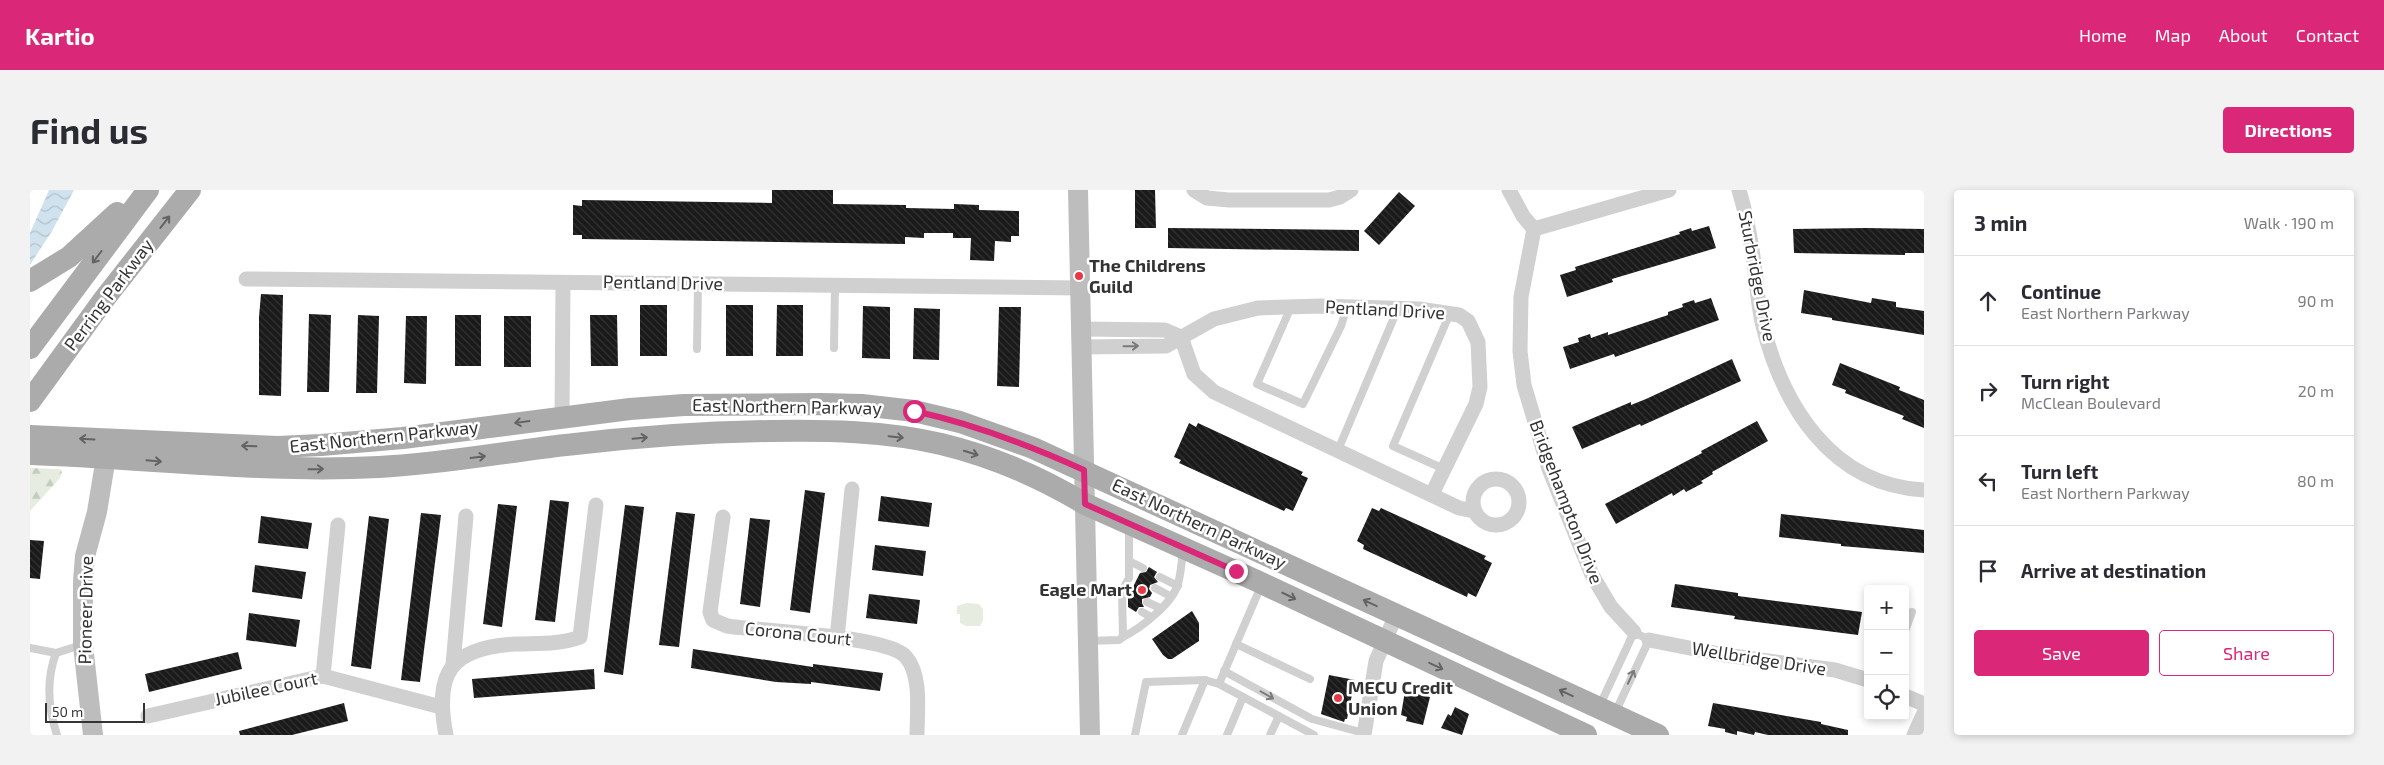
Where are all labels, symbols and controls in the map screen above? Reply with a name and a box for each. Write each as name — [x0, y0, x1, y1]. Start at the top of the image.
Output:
text: Kartio — [25, 21, 95, 50]
text: Home — [2079, 24, 2127, 46]
text: Map — [2155, 24, 2191, 46]
text: About — [2219, 24, 2268, 46]
text: Contact — [2296, 24, 2359, 46]
button: Directions — [2223, 107, 2354, 153]
text: Find us — [30, 109, 148, 151]
street label: Sturbridge Drive — [1734, 208, 1781, 343]
text: 3 min — [1974, 210, 2027, 235]
text: Walk · 190 m — [2244, 213, 2334, 232]
one-way arrow — [159, 216, 170, 229]
street label: Perring Parkway — [59, 234, 158, 355]
one-way arrow — [92, 250, 103, 263]
place label: The Childrens Guild — [1089, 254, 1206, 297]
street label: Pentland Drive — [603, 270, 723, 294]
marker: The Childrens Guild — [1073, 270, 1085, 282]
text: Continue — [2021, 280, 2101, 303]
icon: ahead — [1974, 287, 2002, 315]
text: 90 m — [2298, 291, 2334, 310]
street label: Pentland Drive — [1324, 295, 1446, 323]
text: East Northern Parkway — [2021, 303, 2190, 322]
one-way arrow — [1122, 341, 1139, 351]
text: Turn right — [2021, 370, 2109, 393]
icon: right — [1974, 377, 2002, 405]
text: 20 m — [2298, 381, 2334, 400]
street label: East Northern Parkway — [692, 393, 883, 419]
text: McClean Boulevard — [2021, 393, 2161, 412]
route start — [903, 400, 926, 423]
street label: East Northern Parkway — [288, 415, 480, 457]
one-way arrow — [514, 417, 530, 427]
street label: Bridgehampton Drive — [1526, 417, 1608, 587]
one-way arrow — [888, 432, 904, 442]
one-way arrow — [631, 433, 647, 443]
one-way arrow — [79, 434, 95, 443]
one-way arrow — [242, 441, 258, 451]
one-way arrow — [962, 449, 978, 459]
one-way arrow — [470, 452, 486, 462]
one-way arrow — [146, 456, 162, 466]
text: Turn left — [2021, 460, 2098, 483]
one-way arrow — [308, 464, 324, 474]
icon: left — [1974, 467, 2002, 495]
text: 80 m — [2297, 471, 2334, 490]
street label: East Northern Parkway — [1109, 473, 1290, 573]
text: East Northern Parkway — [2021, 483, 2190, 502]
street label: Pioneer Drive — [73, 555, 97, 665]
icon: arrive — [1974, 557, 2002, 585]
text: Arrive at destination — [2021, 559, 2206, 582]
route end — [1225, 560, 1248, 583]
place label: Eagle Mart — [1039, 578, 1133, 600]
marker: Eagle Mart — [1136, 584, 1148, 596]
map controls — [1864, 585, 1909, 720]
button: + — [1864, 585, 1909, 630]
one-way arrow — [1281, 592, 1296, 601]
one-way arrow — [1363, 598, 1378, 607]
street label: Corona Court — [744, 616, 853, 650]
button: − — [1864, 630, 1909, 675]
button: Save — [1974, 630, 2149, 676]
button: Share — [2159, 630, 2334, 676]
street label: Wellbridge Drive — [1690, 637, 1828, 679]
one-way arrow — [1428, 661, 1443, 671]
street label: Jubilee Court — [212, 666, 319, 710]
one-way arrow — [1627, 670, 1637, 685]
button: locate — [1864, 675, 1909, 720]
place label: MECU Credit Union — [1348, 676, 1454, 719]
one-way arrow — [1559, 687, 1574, 697]
one-way arrow — [1259, 690, 1274, 700]
marker: MECU Credit Union — [1332, 692, 1344, 704]
scale bar — [45, 700, 145, 723]
text: 50 m — [52, 703, 83, 720]

